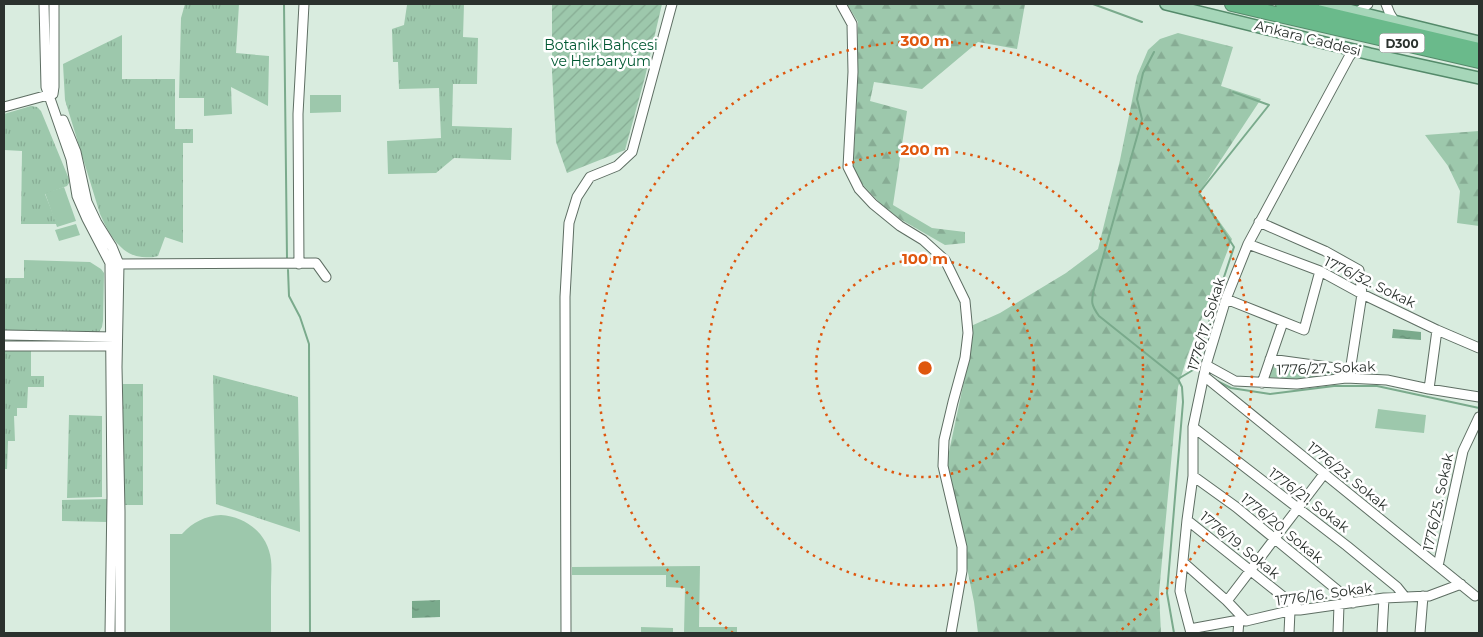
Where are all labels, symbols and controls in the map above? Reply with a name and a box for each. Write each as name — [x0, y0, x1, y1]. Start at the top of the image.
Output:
street label: Ankara Caddesi — [1253, 16, 1363, 60]
text: 300 m — [899, 31, 950, 50]
road number: D300 — [1380, 34, 1424, 52]
park label: Botanik Bahçesi ve Herbaryum — [544, 36, 658, 70]
text: 200 m — [900, 140, 950, 159]
text: 100 m — [902, 249, 948, 268]
street label: 1776/32. Sokak — [1321, 252, 1419, 312]
street label: 1776/17. Sokak — [1183, 275, 1229, 373]
street label: 1776/27. Sokak — [1276, 357, 1376, 379]
centre of rings — [916, 359, 934, 377]
street label: 1776/23. Sokak — [1304, 438, 1393, 515]
street label: 1776/25. Sokak — [1419, 451, 1457, 552]
street label: 1776/21. Sokak — [1265, 464, 1353, 537]
street label: 1776/20. Sokak — [1237, 489, 1327, 567]
street label: 1776/19. Sokak — [1197, 507, 1284, 583]
street label: 1776/16. Sokak — [1274, 578, 1374, 610]

